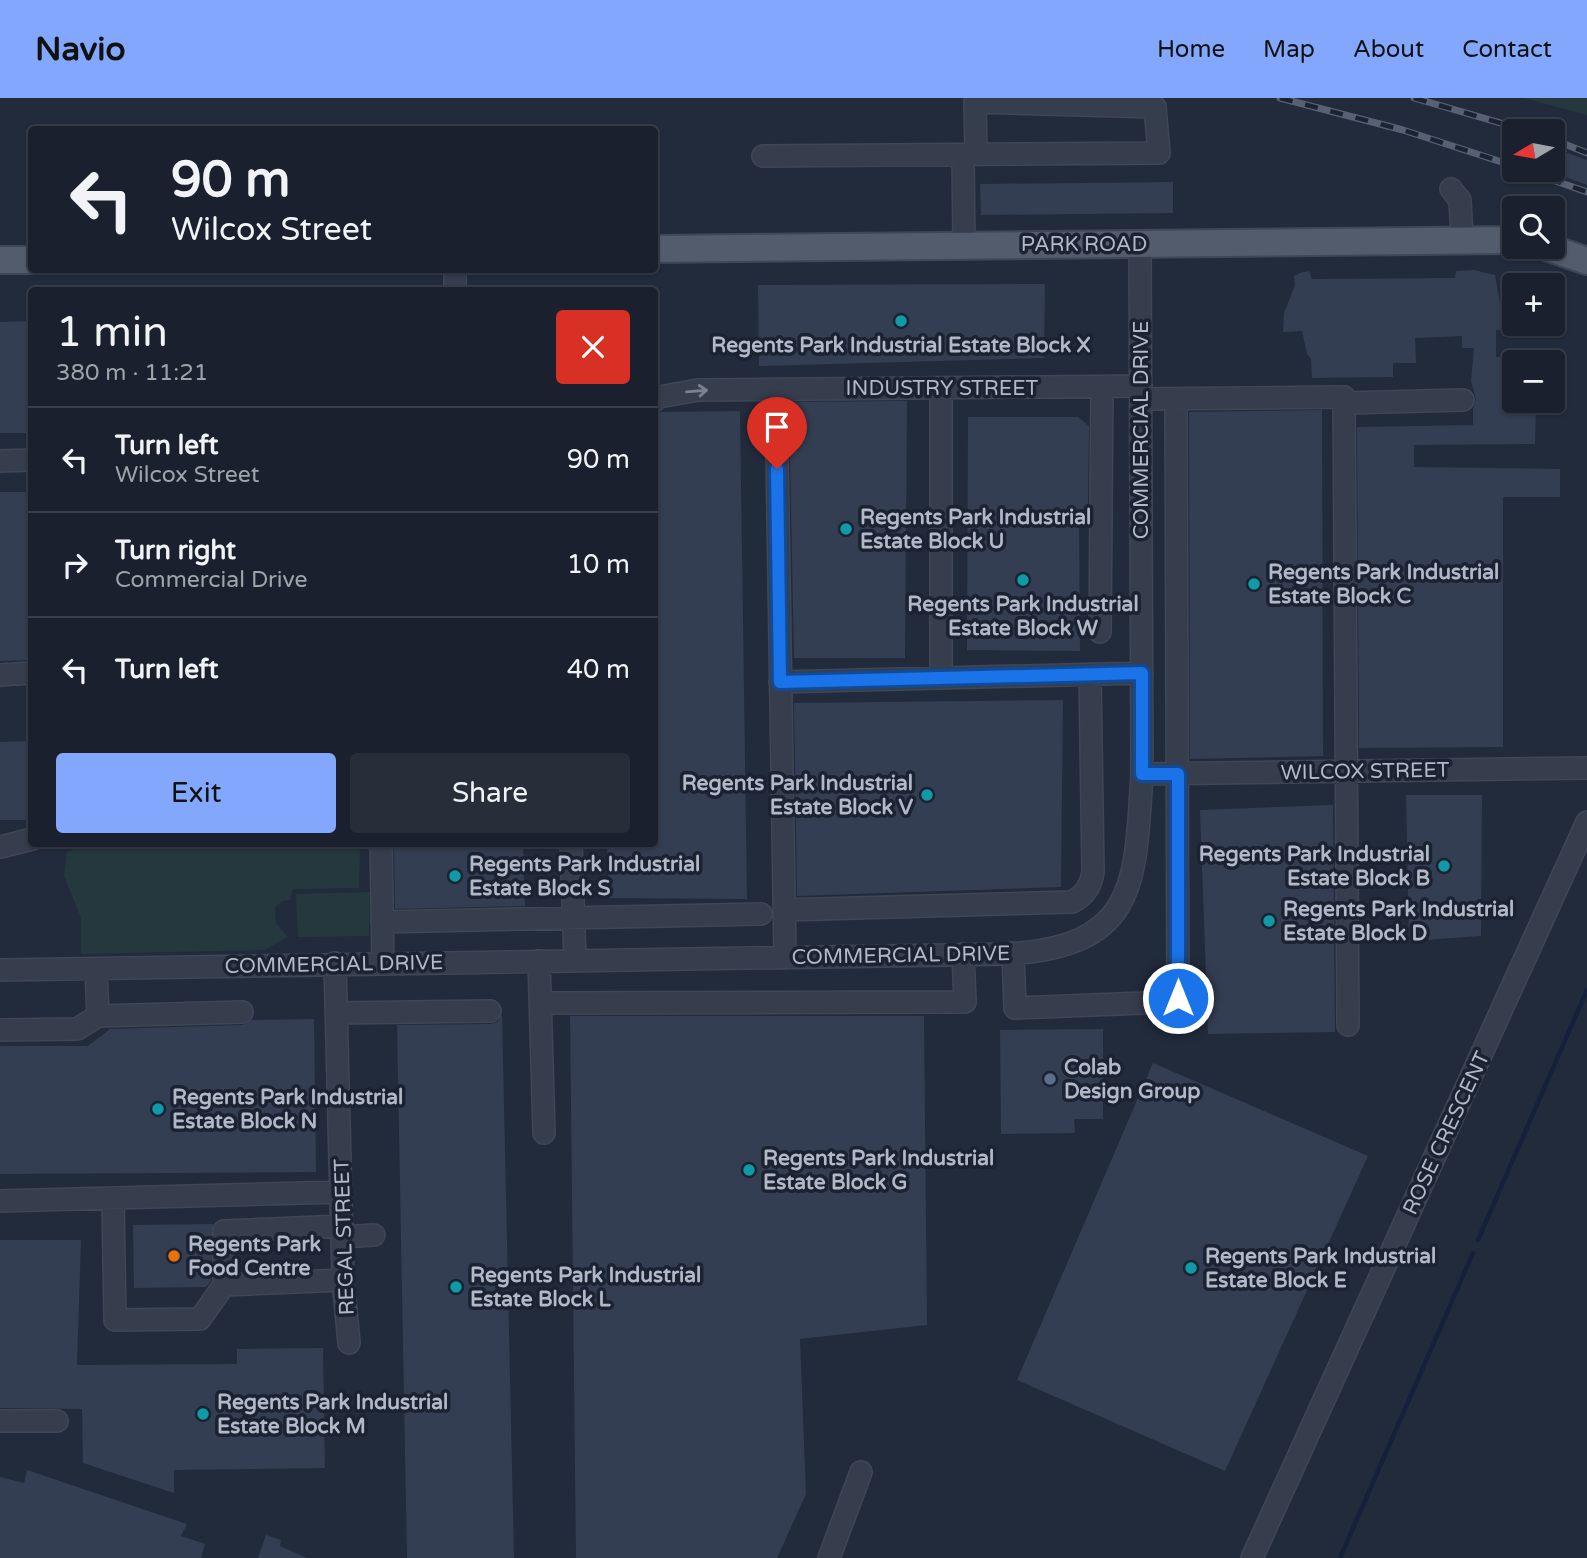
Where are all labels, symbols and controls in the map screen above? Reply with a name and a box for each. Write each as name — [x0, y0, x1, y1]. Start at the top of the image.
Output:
text: Navio — [35, 30, 126, 69]
text: Home — [1157, 35, 1225, 64]
text: Map — [1263, 35, 1315, 64]
text: About — [1353, 35, 1424, 64]
text: Contact — [1462, 35, 1552, 64]
north arrow — [1502, 119, 1564, 182]
map controls — [1502, 119, 1565, 413]
text: 90 m — [171, 151, 290, 210]
icon: left — [56, 154, 147, 245]
button: search — [1502, 196, 1565, 259]
text: Wilcox Street — [171, 211, 372, 249]
street label: PARK ROAD — [1021, 232, 1147, 257]
button: + — [1502, 273, 1565, 336]
text: 1 min — [56, 307, 168, 358]
button: close — [556, 310, 630, 384]
marker: Regents Park Industrial Estate Block X — [893, 313, 909, 329]
street label: COMMERCIAL DRIVE — [1129, 321, 1154, 539]
place label: Regents Park Industrial Estate Block X — [711, 333, 1091, 358]
button: − — [1502, 350, 1565, 413]
text: 380 m · 11:21 — [56, 359, 208, 387]
street label: INDUSTRY STREET — [846, 376, 1039, 401]
one-way arrow — [685, 384, 708, 397]
pin — [747, 397, 807, 469]
icon: arrive — [758, 408, 796, 446]
text: Turn left — [115, 430, 218, 461]
icon: left — [56, 441, 94, 479]
text: 90 m — [567, 444, 630, 475]
text: Wilcox Street — [115, 461, 260, 489]
place label: Regents Park Industrial Estate Block U — [860, 505, 1091, 554]
marker: Regents Park Industrial Estate Block U — [838, 521, 854, 537]
text: Turn right — [115, 535, 236, 566]
icon: right — [56, 546, 94, 584]
text: 10 m — [567, 549, 630, 580]
place label: Regents Park Industrial Estate Block C — [1268, 560, 1499, 609]
text: Commercial Drive — [115, 566, 308, 594]
marker: Regents Park Industrial Estate Block W — [1015, 572, 1031, 588]
marker: Regents Park Industrial Estate Block C — [1246, 576, 1262, 592]
place label: Regents Park Industrial Estate Block W — [907, 592, 1139, 641]
icon: left — [56, 651, 94, 689]
text: Turn left — [115, 654, 218, 685]
text: 40 m — [567, 654, 630, 685]
button: Exit — [56, 753, 336, 833]
button: Share — [350, 753, 630, 833]
street label: WILCOX STREET — [1280, 758, 1450, 785]
place label: Regents Park Industrial Estate Block V — [682, 771, 913, 820]
marker: Regents Park Industrial Estate Block V — [919, 787, 935, 803]
place label: Regents Park Industrial Estate Block B — [1199, 842, 1430, 891]
place label: Regents Park Industrial Estate Block S — [469, 852, 700, 901]
marker: Regents Park Industrial Estate Block B — [1436, 858, 1452, 874]
marker: Regents Park Industrial Estate Block S — [447, 868, 463, 884]
place label: Regents Park Industrial Estate Block D — [1283, 897, 1514, 946]
marker: Regents Park Industrial Estate Block D — [1261, 913, 1277, 929]
street label: COMMERCIAL DRIVE — [791, 941, 1011, 970]
street label: COMMERCIAL DRIVE — [224, 950, 444, 979]
position arrow — [1141, 961, 1215, 1035]
street label: ROSE CRESCENT — [1398, 1047, 1495, 1219]
place label: Colab Design Group — [1064, 1055, 1201, 1104]
marker: Colab Design Group — [1042, 1071, 1058, 1087]
place label: Regents Park Industrial Estate Block N — [172, 1085, 403, 1134]
marker: Regents Park Industrial Estate Block N — [150, 1101, 166, 1117]
place label: Regents Park Industrial Estate Block G — [763, 1146, 994, 1195]
street label: REGAL STREET — [329, 1158, 360, 1316]
marker: Regents Park Industrial Estate Block G — [741, 1162, 757, 1178]
place label: Regents Park Food Centre — [188, 1232, 321, 1281]
place label: Regents Park Industrial Estate Block E — [1205, 1244, 1436, 1293]
marker: Regents Park Food Centre — [166, 1248, 182, 1264]
marker: Regents Park Industrial Estate Block E — [1183, 1260, 1199, 1276]
place label: Regents Park Industrial Estate Block L — [470, 1263, 701, 1312]
marker: Regents Park Industrial Estate Block L — [448, 1279, 464, 1295]
place label: Regents Park Industrial Estate Block M — [217, 1390, 448, 1439]
marker: Regents Park Industrial Estate Block M — [195, 1406, 211, 1422]

